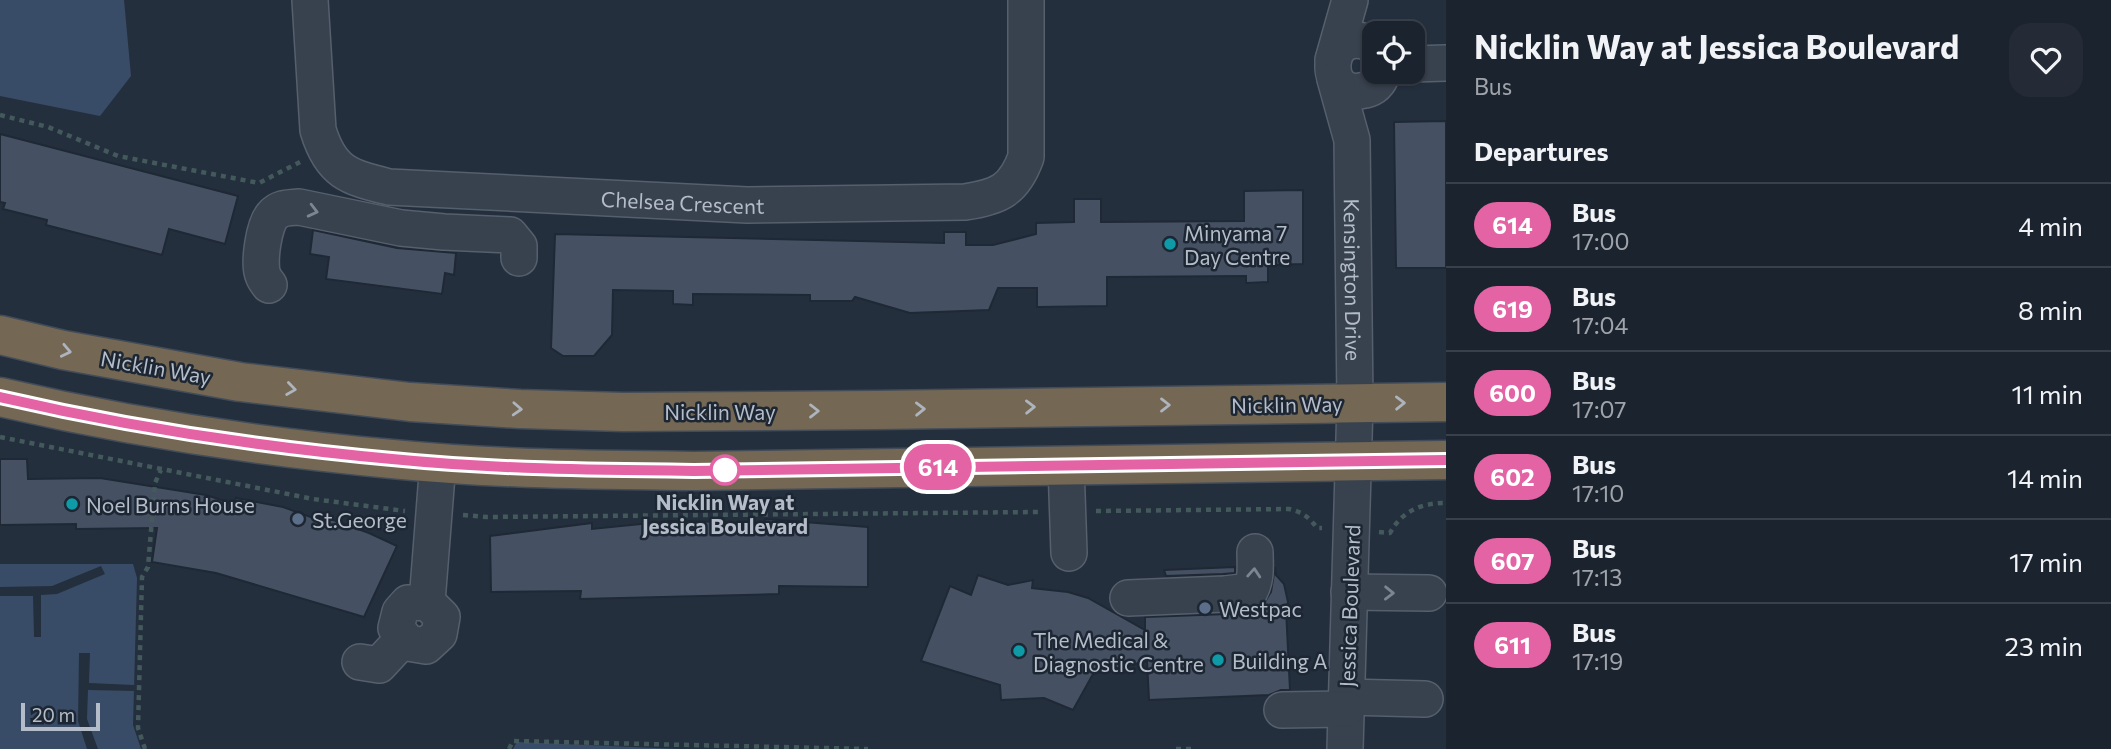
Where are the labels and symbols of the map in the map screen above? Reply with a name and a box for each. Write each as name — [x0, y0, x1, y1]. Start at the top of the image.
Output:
street label: Chelsea Crescent — [600, 185, 765, 218]
street label: Kensington Drive — [1340, 198, 1367, 361]
one-way arrow — [307, 203, 319, 217]
place label: Minyama 7 Day Centre — [1184, 220, 1290, 269]
marker: Minyama 7 Day Centre — [1162, 236, 1178, 252]
one-way arrow — [60, 342, 72, 357]
street label: Nicklin Way — [99, 345, 213, 389]
one-way arrow — [285, 382, 297, 397]
street label: Nicklin Way — [1231, 391, 1343, 417]
one-way arrow — [1395, 395, 1406, 410]
one-way arrow — [1160, 397, 1171, 413]
street label: Nicklin Way — [664, 399, 776, 424]
one-way arrow — [1025, 399, 1035, 415]
one-way arrow — [512, 401, 523, 416]
one-way arrow — [915, 401, 925, 417]
one-way arrow — [809, 403, 820, 419]
line badge: 614 — [898, 444, 978, 490]
marker: Nicklin Way at Jessica Boulevard — [710, 455, 740, 485]
place label: Nicklin Way at Jessica Boulevard — [642, 489, 808, 538]
place label: Noel Burns House — [86, 492, 255, 517]
marker: Noel Burns House — [64, 496, 80, 512]
place label: St.George — [312, 507, 407, 532]
marker: St.George — [290, 511, 306, 527]
street label: Jessica Boulevard — [1334, 524, 1364, 688]
one-way arrow — [1246, 567, 1261, 578]
one-way arrow — [1385, 585, 1395, 601]
place label: Westpac — [1219, 596, 1302, 621]
marker: Westpac — [1197, 600, 1213, 616]
place label: The Medical & Diagnostic Centre — [1033, 627, 1204, 676]
marker: The Medical & Diagnostic Centre — [1011, 643, 1027, 659]
place label: Building A — [1232, 648, 1327, 673]
marker: Building A — [1210, 652, 1226, 668]
scale bar — [21, 700, 100, 732]

